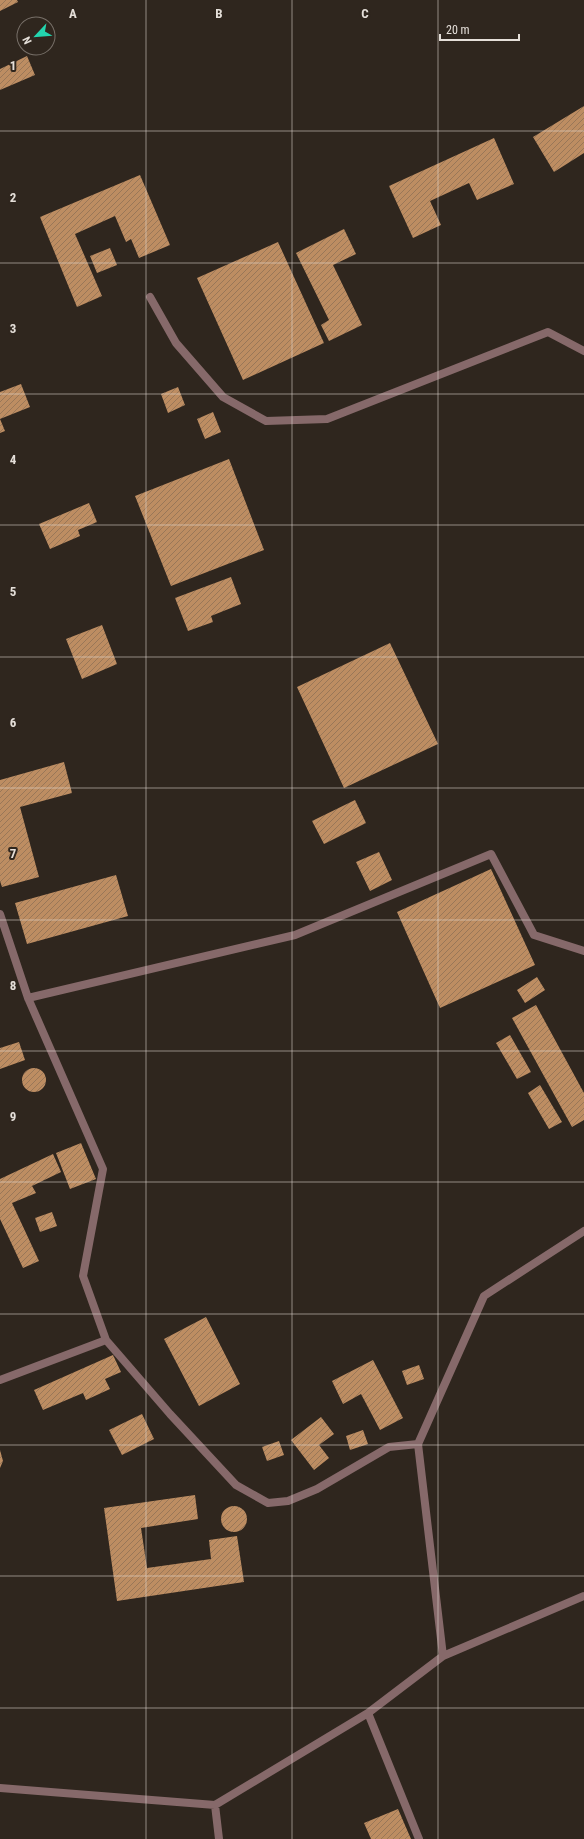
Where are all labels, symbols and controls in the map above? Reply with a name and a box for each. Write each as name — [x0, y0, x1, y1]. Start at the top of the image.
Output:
text: A — [69, 6, 77, 21]
text: B — [215, 6, 223, 21]
text: C — [361, 6, 369, 21]
north arrow — [16, 16, 56, 56]
scale bar — [440, 16, 519, 42]
text: 20 m — [446, 23, 470, 37]
text: N — [20, 34, 35, 46]
text: 1 — [10, 58, 16, 73]
text: 2 — [10, 190, 17, 205]
text: 3 — [10, 321, 16, 336]
text: 4 — [10, 452, 17, 467]
text: 5 — [10, 584, 17, 599]
text: 6 — [10, 715, 17, 730]
text: 7 — [10, 846, 17, 861]
text: 8 — [10, 978, 16, 993]
text: 9 — [10, 1109, 16, 1124]

